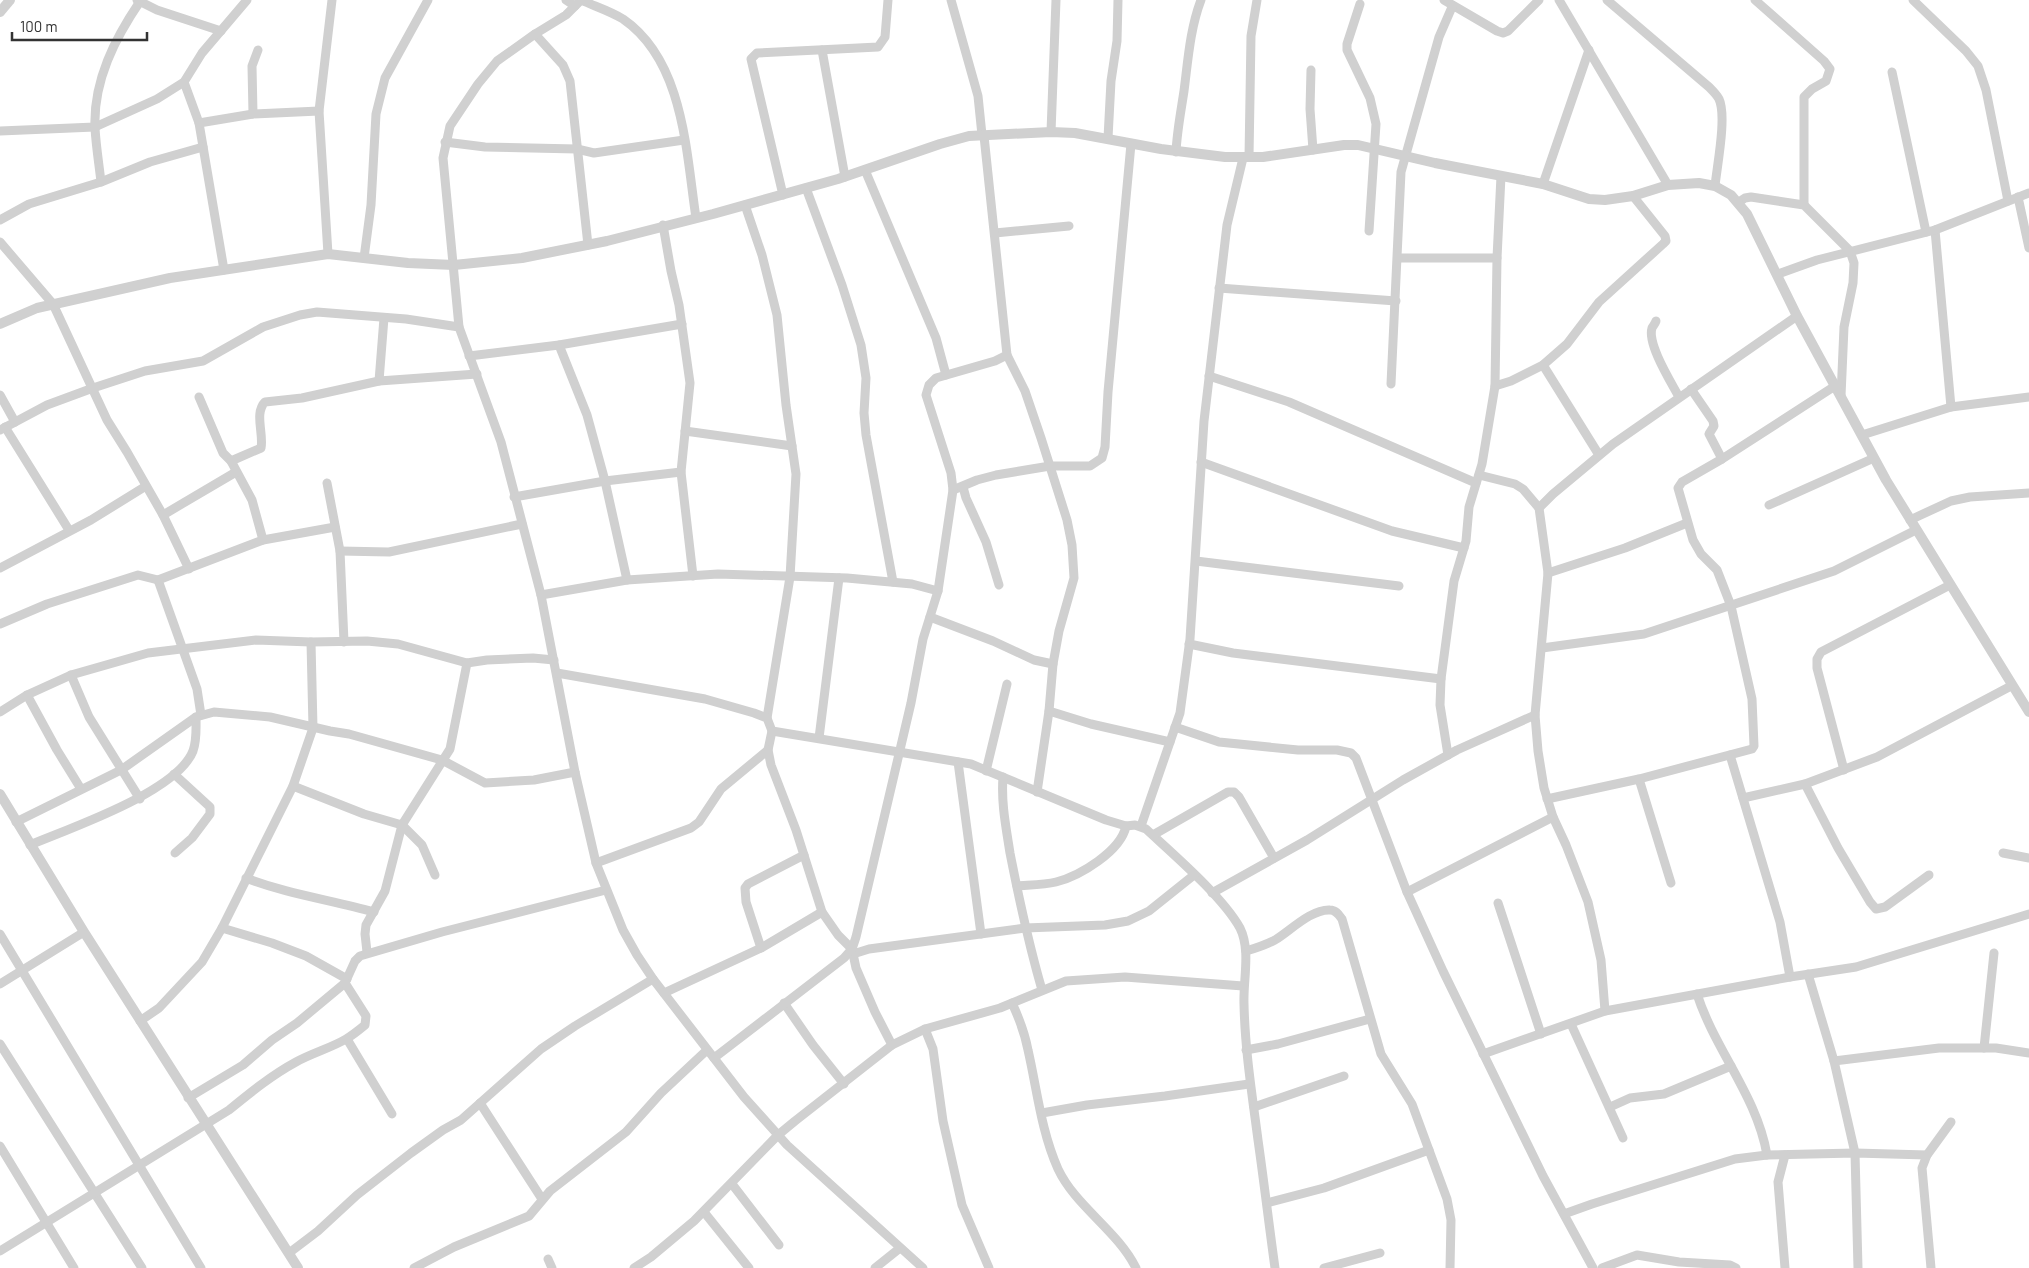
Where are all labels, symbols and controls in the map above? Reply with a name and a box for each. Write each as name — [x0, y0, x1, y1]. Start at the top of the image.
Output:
scale bar — [12, 10, 148, 42]
text: 100 m — [20, 17, 58, 35]

